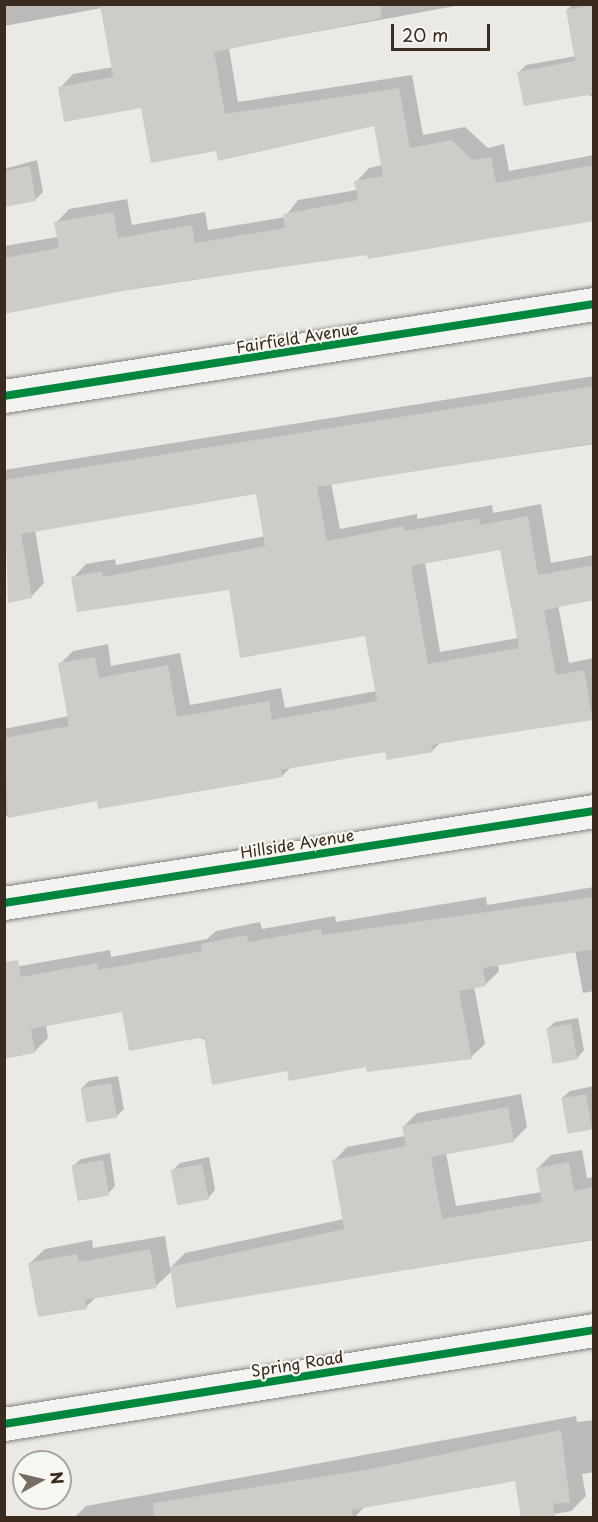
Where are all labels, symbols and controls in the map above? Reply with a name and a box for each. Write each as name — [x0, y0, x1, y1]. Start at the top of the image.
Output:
scale bar — [394, 12, 493, 50]
text: 20 m — [402, 21, 448, 48]
street label: Fairfield Avenue — [235, 318, 359, 356]
street label: Hillside Avenue — [239, 825, 355, 861]
street label: Spring Road — [249, 1346, 345, 1380]
north arrow — [12, 1450, 72, 1510]
text: N — [45, 1470, 71, 1486]

